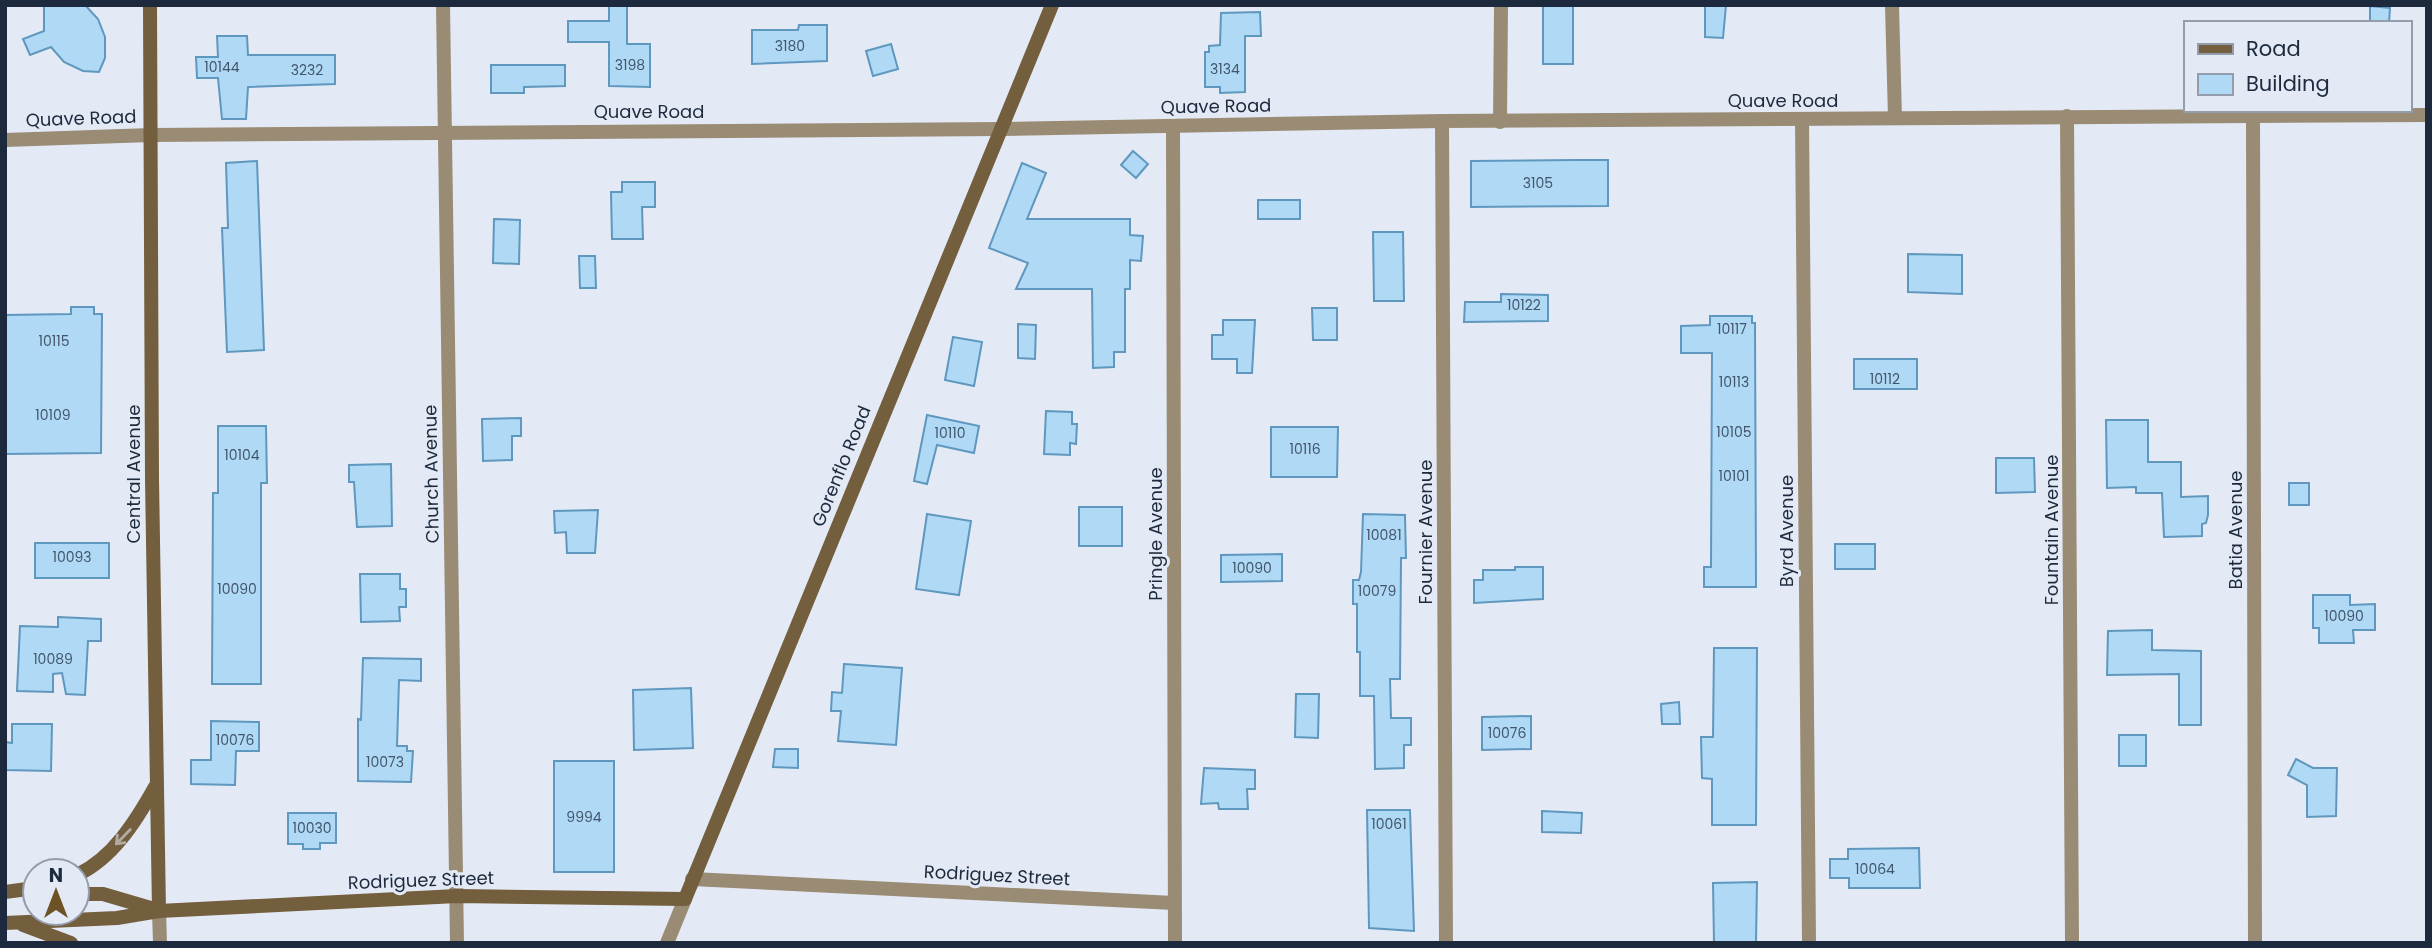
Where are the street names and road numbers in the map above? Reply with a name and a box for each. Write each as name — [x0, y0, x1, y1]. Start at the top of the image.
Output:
street label: Quave Road — [1728, 88, 1838, 113]
street label: Quave Road — [1160, 93, 1272, 119]
street label: Quave Road — [594, 99, 704, 124]
street label: Quave Road — [25, 104, 137, 132]
street label: Gorenflo Road — [805, 402, 877, 530]
street label: Central Avenue — [121, 405, 146, 543]
street label: Church Avenue — [417, 405, 445, 543]
street label: Fountain Avenue — [2039, 455, 2064, 605]
street label: Fournier Avenue — [1413, 459, 1438, 605]
street label: Pringle Avenue — [1143, 467, 1168, 601]
street label: Batia Avenue — [2223, 471, 2248, 589]
street label: Byrd Avenue — [1774, 475, 1799, 587]
street label: Rodriguez Street — [923, 859, 1071, 891]
street label: Rodriguez Street — [347, 865, 495, 895]

